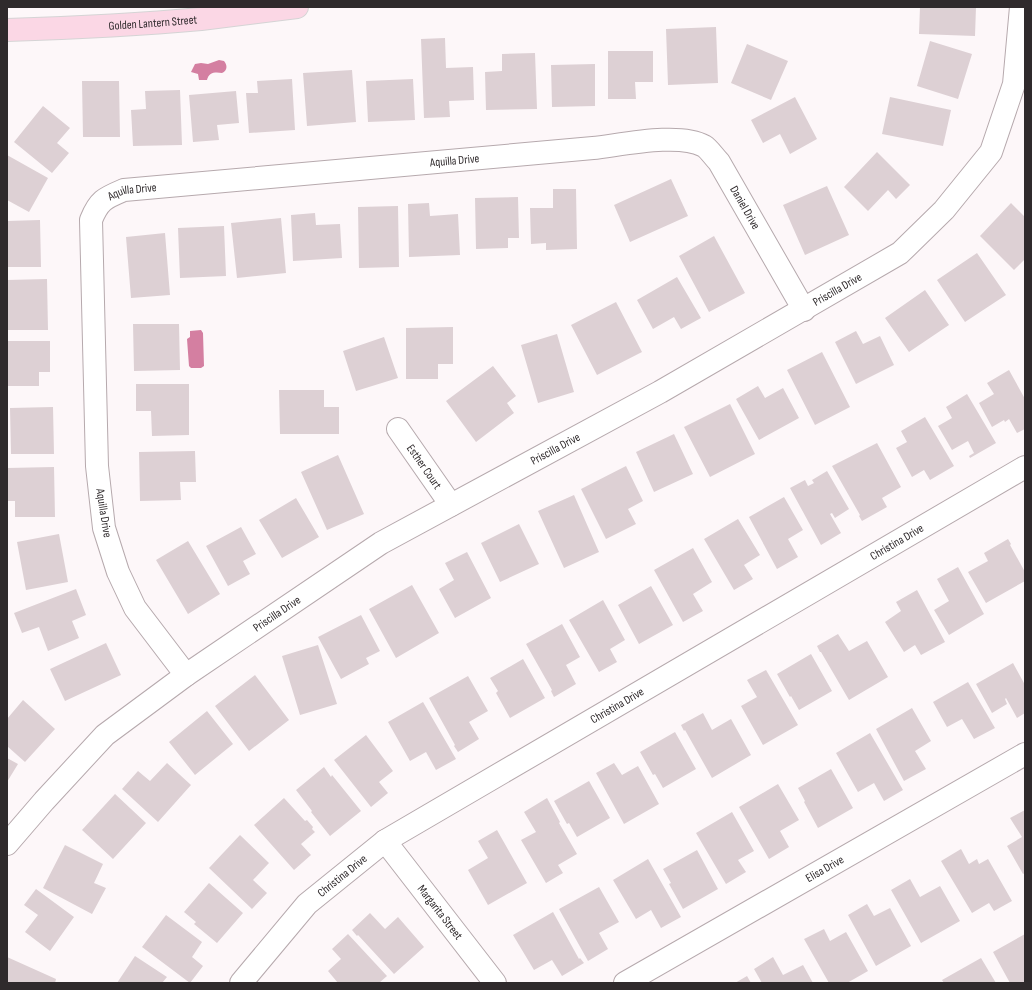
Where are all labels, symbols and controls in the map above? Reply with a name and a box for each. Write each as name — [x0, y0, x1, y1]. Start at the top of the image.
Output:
street label: Golden Lantern Street — [108, 12, 198, 34]
street label: Aquilla Drive — [428, 151, 480, 171]
street label: Aquilla Drive — [104, 180, 157, 205]
street label: Daniel Drive — [726, 183, 763, 232]
street label: Priscilla Drive — [810, 270, 865, 310]
street label: Priscilla Drive — [528, 430, 583, 469]
street label: Esther Court — [403, 442, 445, 493]
street label: Aquilla Drive — [92, 486, 115, 539]
street label: Christina Drive — [868, 521, 927, 564]
street label: Priscilla Drive — [250, 592, 304, 635]
street label: Christina Drive — [588, 684, 647, 727]
street label: Christina Drive — [314, 851, 370, 901]
street label: Elisa Drive — [803, 852, 847, 886]
street label: Margarita Street — [414, 882, 466, 943]

